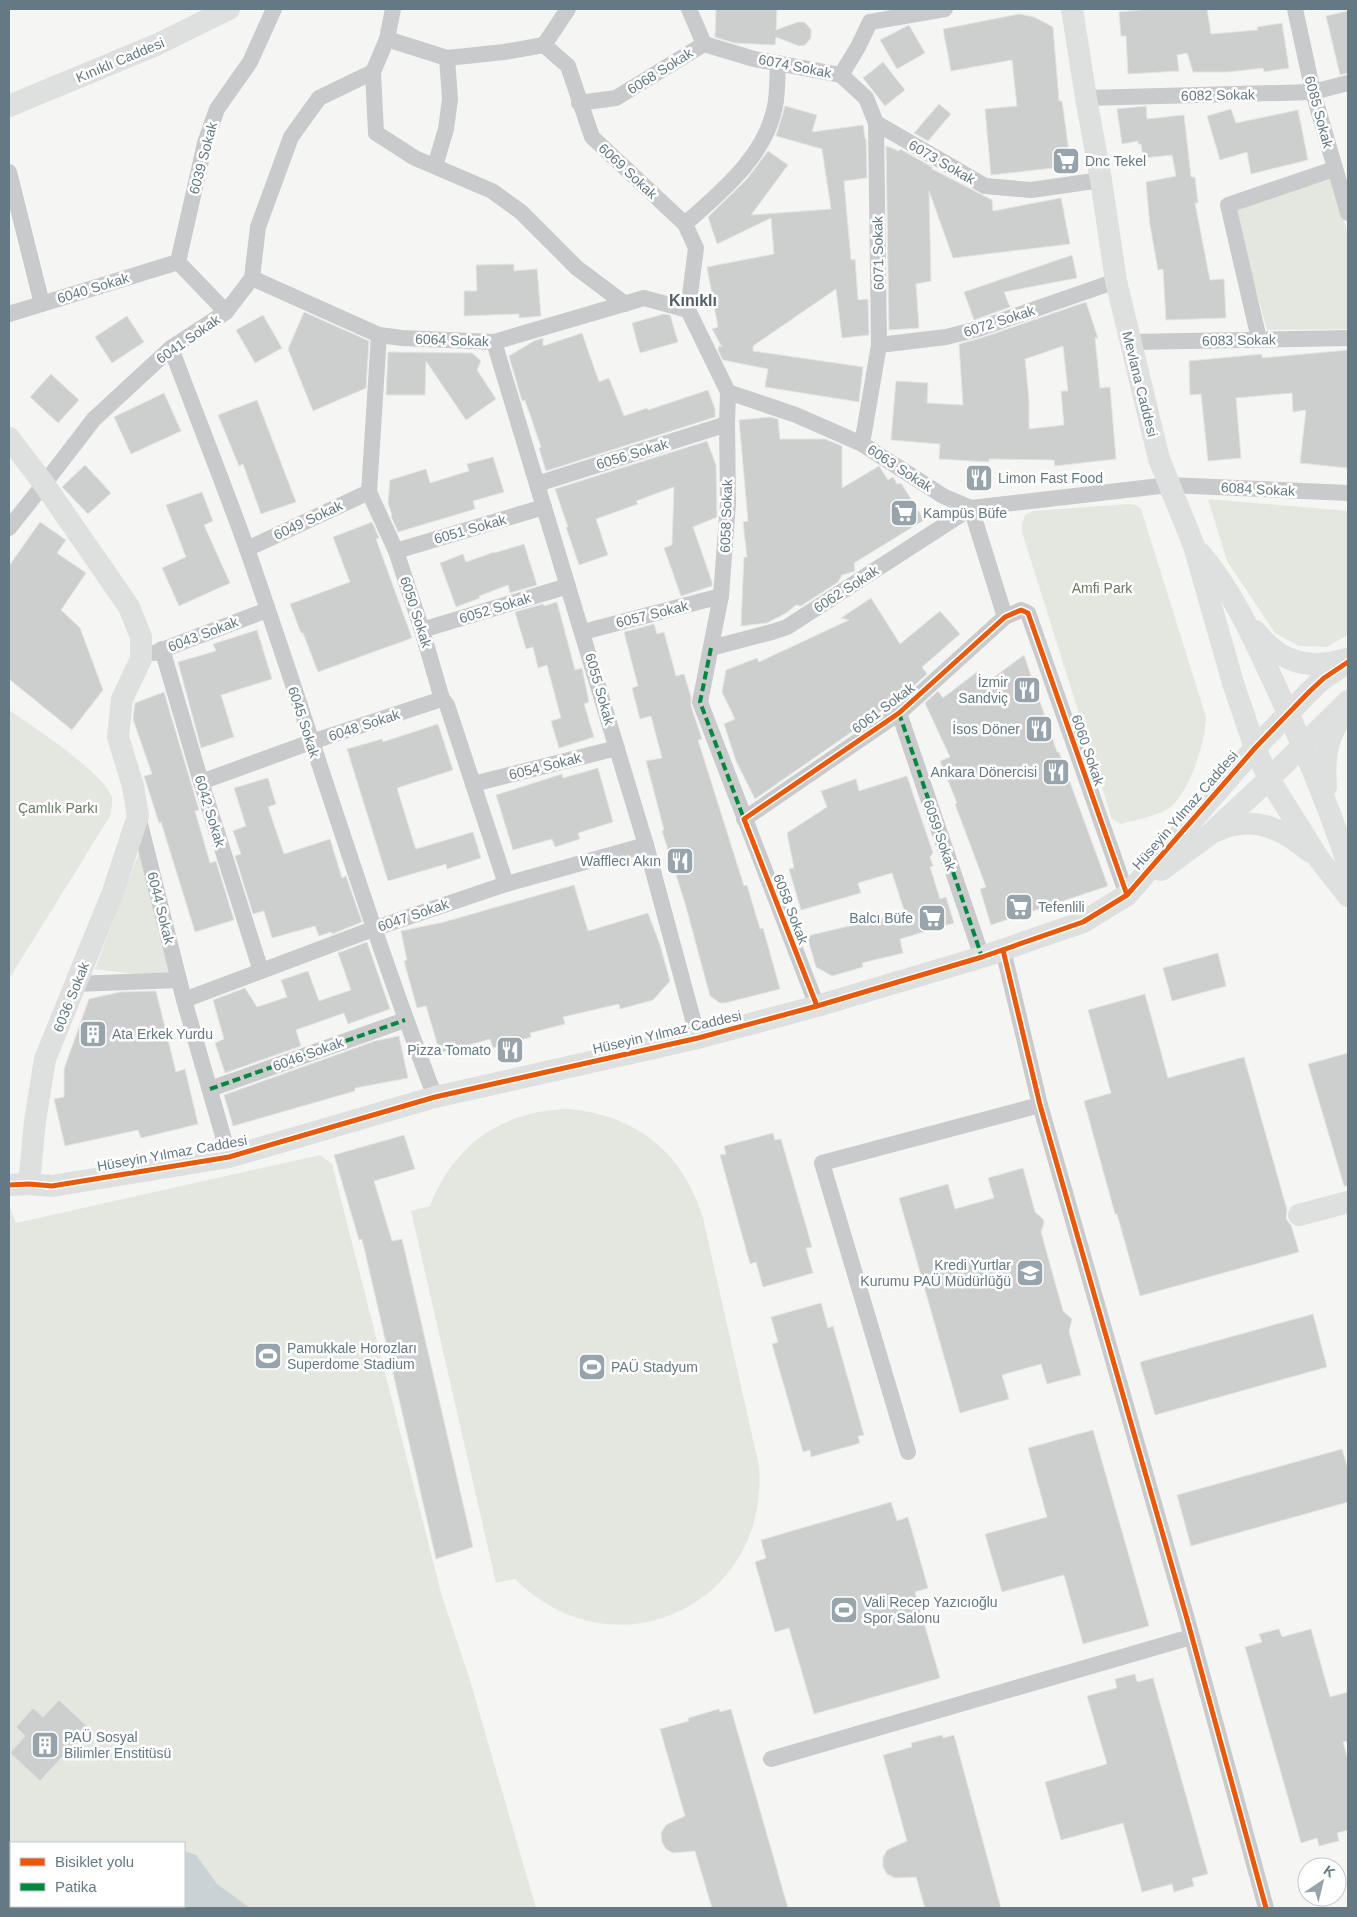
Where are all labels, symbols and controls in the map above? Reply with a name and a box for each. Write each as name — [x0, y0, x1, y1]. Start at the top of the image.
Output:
street label: Kınıklı Caddesi — [74, 34, 166, 86]
street label: 6068 Sokak — [624, 44, 696, 97]
street label: 6074 Sokak — [757, 51, 834, 81]
street label: 6085 Sokak — [1302, 74, 1337, 151]
street label: 6082 Sokak — [1181, 86, 1256, 104]
street label: 6039 Sokak — [186, 119, 221, 196]
street label: 6073 Sokak — [906, 137, 979, 188]
street label: 6069 Sokak — [596, 140, 661, 203]
supermarket icon: Dnc Tekel — [1051, 146, 1081, 176]
place label: Dnc Tekel — [1085, 153, 1146, 169]
street label: 6071 Sokak — [869, 215, 887, 290]
street label: 6040 Sokak — [55, 269, 132, 306]
district label: Kınıklı — [669, 292, 717, 309]
street label: 6072 Sokak — [961, 302, 1038, 340]
street label: 6041 Sokak — [153, 311, 224, 367]
street label: Mevlana Caddesi — [1119, 330, 1161, 438]
street label: 6064 Sokak — [415, 331, 490, 349]
street label: 6083 Sokak — [1202, 331, 1277, 349]
street label: 6056 Sokak — [594, 435, 671, 472]
street label: 6063 Sokak — [865, 441, 936, 495]
restaurant icon: Limon Fast Food — [964, 463, 994, 493]
place label: Limon Fast Food — [998, 470, 1103, 486]
street label: 6058 Sokak — [717, 478, 735, 553]
street label: 6084 Sokak — [1221, 479, 1296, 499]
street label: 6049 Sokak — [271, 497, 346, 543]
supermarket icon: Kampüs Büfe — [889, 498, 919, 528]
place label: Kampüs Büfe — [923, 505, 1007, 521]
street label: 6051 Sokak — [432, 511, 509, 547]
street label: 6062 Sokak — [811, 562, 882, 616]
street label: 6050 Sokak — [397, 574, 435, 651]
park label: Amfi Park — [1072, 580, 1133, 596]
street label: 6052 Sokak — [457, 589, 534, 626]
street label: 6057 Sokak — [614, 597, 691, 631]
street label: 6043 Sokak — [166, 613, 241, 655]
street label: 6055 Sokak — [582, 651, 618, 728]
place label: İzmir Sandviç — [958, 673, 1008, 706]
restaurant icon: İzmir Sandviç — [1012, 675, 1042, 705]
street label: 6061 Sokak — [849, 679, 918, 737]
street label: 6045 Sokak — [285, 684, 323, 761]
street label: 6048 Sokak — [326, 706, 403, 744]
street label: 6060 Sokak — [1068, 712, 1108, 789]
restaurant icon: İsos Döner — [1024, 714, 1054, 744]
place label: İsos Döner — [952, 720, 1020, 737]
street label: Hüseyin Yılmaz Caddesi — [1129, 747, 1241, 873]
street label: 6054 Sokak — [507, 749, 584, 783]
restaurant icon: Ankara Dönercisi — [1041, 757, 1071, 787]
place label: Ankara Dönercisi — [930, 764, 1037, 780]
street label: 6042 Sokak — [192, 773, 229, 850]
street label: 6059 Sokak — [920, 797, 960, 874]
park label: Çamlık Parkı — [18, 800, 98, 816]
restaurant icon: Wafflecı Akın — [665, 846, 695, 876]
place label: Wafflecı Akın — [580, 853, 661, 869]
street label: 6044 Sokak — [144, 870, 178, 947]
street label: 6058 Sokak — [770, 872, 812, 947]
supermarket icon: Tefenlili — [1004, 892, 1034, 922]
street label: 6047 Sokak — [375, 895, 452, 935]
place label: Tefenlili — [1038, 899, 1085, 915]
supermarket icon: Balcı Büfe — [917, 903, 947, 933]
place label: Balcı Büfe — [849, 910, 913, 926]
street label: 6036 Sokak — [50, 959, 93, 1034]
street label: Hüseyin Yılmaz Caddesi — [591, 1007, 743, 1057]
building icon: Ata Erkek Yurdu — [78, 1019, 108, 1049]
place label: Ata Erkek Yurdu — [112, 1026, 213, 1042]
street label: 6046 Sokak — [271, 1033, 346, 1074]
restaurant icon: Pizza Tomato — [495, 1035, 525, 1065]
place label: Pizza Tomato — [407, 1042, 491, 1058]
street label: Hüseyin Yılmaz Caddesi — [96, 1132, 248, 1174]
place label: Kredi Yurtlar Kurumu PAÜ Müdürlüğü — [860, 1257, 1011, 1289]
school or university icon: Kredi Yurtlar Kurumu PAÜ Müdürlüğü — [1015, 1258, 1045, 1288]
place label: Pamukkale Horozları Superdome Stadium — [287, 1340, 417, 1372]
sports icon: Pamukkale Horozları Superdome Stadium — [253, 1341, 283, 1371]
sports icon: PAÜ Stadyum — [577, 1352, 607, 1382]
place label: PAÜ Stadyum — [611, 1358, 698, 1375]
place label: Vali Recep Yazıcıoğlu Spor Salonu — [863, 1594, 998, 1626]
sports icon: Vali Recep Yazıcıoğlu Spor Salonu — [829, 1595, 859, 1625]
place label: PAÜ Sosyal Bilimler Enstitüsü — [64, 1728, 171, 1761]
building icon: PAÜ Sosyal Bilimler Enstitüsü — [30, 1730, 60, 1760]
legend — [10, 1842, 185, 1907]
text: Bisiklet yolu — [55, 1853, 134, 1870]
north arrow — [1297, 1857, 1347, 1907]
text: K — [1321, 1862, 1338, 1881]
text: Patika — [55, 1878, 97, 1895]

